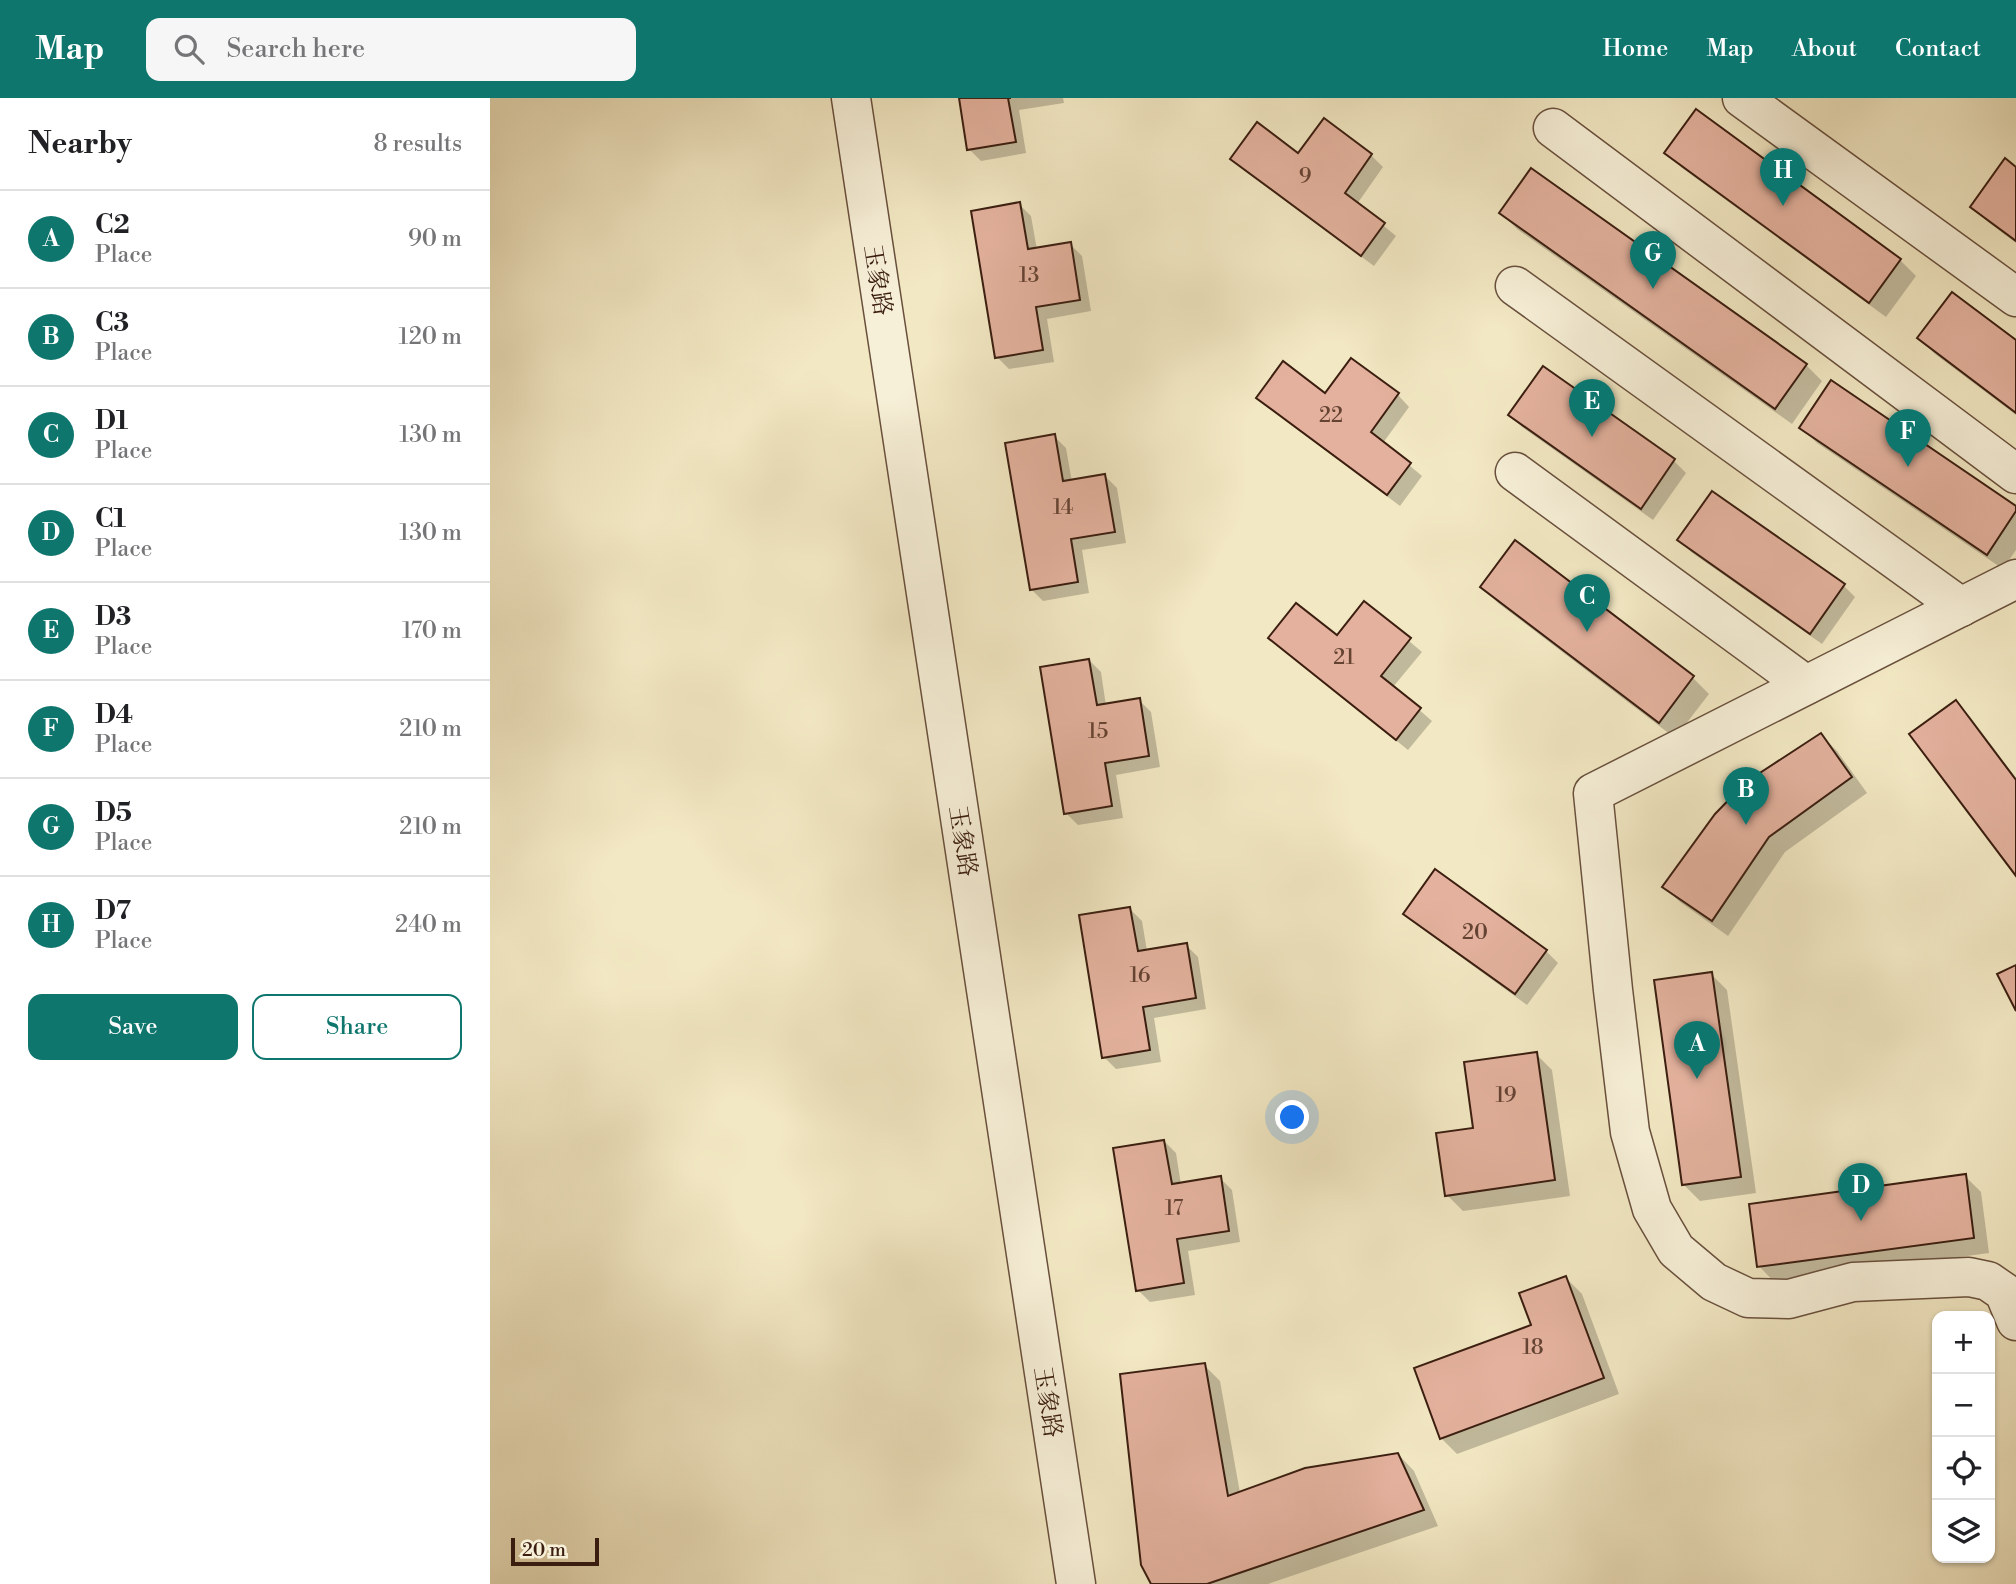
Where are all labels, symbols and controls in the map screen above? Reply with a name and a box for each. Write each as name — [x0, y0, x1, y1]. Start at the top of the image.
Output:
search box — [146, 18, 636, 81]
text: Map — [35, 29, 104, 70]
icon: search — [170, 30, 208, 68]
text: Search here — [226, 33, 365, 65]
text: Home — [1603, 34, 1668, 64]
text: Map — [1706, 34, 1754, 64]
text: About — [1792, 34, 1857, 64]
text: Contact — [1895, 34, 1981, 64]
text: Nearby — [28, 125, 132, 163]
text: 8 results — [374, 130, 462, 158]
pin: H — [1760, 148, 1806, 206]
house number: 9 — [1299, 164, 1311, 190]
text: C2 — [95, 209, 130, 241]
text: A — [43, 225, 59, 253]
text: 90 m — [408, 225, 462, 253]
pin: G — [1630, 231, 1676, 289]
text: Place — [95, 241, 152, 269]
street label: 玉象路 — [857, 242, 897, 318]
house number: 13 — [1019, 263, 1039, 289]
text: C3 — [95, 307, 129, 339]
text: B — [42, 323, 60, 351]
text: 120 m — [398, 323, 462, 351]
text: Place — [95, 339, 152, 367]
pin: E — [1569, 379, 1615, 437]
house number: 22 — [1319, 403, 1343, 429]
text: D1 — [95, 405, 128, 437]
pin: F — [1885, 409, 1931, 467]
text: C — [43, 421, 59, 449]
text: 130 m — [399, 421, 462, 449]
text: Place — [95, 437, 152, 465]
house number: 14 — [1053, 495, 1073, 521]
text: C1 — [95, 503, 126, 535]
text: D — [42, 519, 60, 547]
text: 130 m — [399, 519, 462, 547]
text: Place — [95, 535, 152, 563]
pin: C — [1564, 574, 1610, 632]
text: D3 — [95, 601, 131, 633]
text: E — [43, 617, 59, 645]
text: 170 m — [402, 617, 462, 645]
text: Place — [95, 633, 152, 661]
house number: 21 — [1333, 645, 1355, 671]
text: D4 — [95, 699, 133, 731]
text: F — [43, 715, 59, 743]
text: 210 m — [399, 715, 462, 743]
house number: 15 — [1088, 719, 1108, 745]
text: Place — [95, 731, 152, 759]
pin: B — [1723, 767, 1769, 825]
text: D5 — [95, 797, 132, 829]
street label: 玉象路 — [942, 803, 982, 879]
text: G — [42, 813, 60, 841]
text: 210 m — [399, 813, 462, 841]
text: Place — [95, 829, 152, 857]
text: D7 — [95, 895, 131, 927]
text: H — [42, 911, 61, 939]
text: 240 m — [395, 911, 462, 939]
house number: 20 — [1462, 920, 1488, 946]
text: Place — [95, 927, 152, 955]
house number: 16 — [1129, 963, 1151, 989]
button: Save — [28, 994, 238, 1060]
button: Share — [252, 994, 462, 1060]
pin: A — [1674, 1021, 1720, 1079]
house number: 19 — [1495, 1083, 1517, 1109]
your location — [1275, 1100, 1309, 1134]
pin: D — [1838, 1163, 1884, 1221]
house number: 17 — [1165, 1196, 1184, 1222]
map controls — [1932, 1311, 1995, 1563]
button: + — [1932, 1311, 1995, 1374]
house number: 18 — [1522, 1335, 1544, 1361]
street label: 玉象路 — [1027, 1364, 1067, 1440]
button: − — [1932, 1374, 1995, 1437]
button: locate — [1932, 1437, 1995, 1500]
button: layers — [1932, 1500, 1995, 1563]
scale bar — [511, 1535, 598, 1567]
text: 20 m — [522, 1538, 566, 1562]

